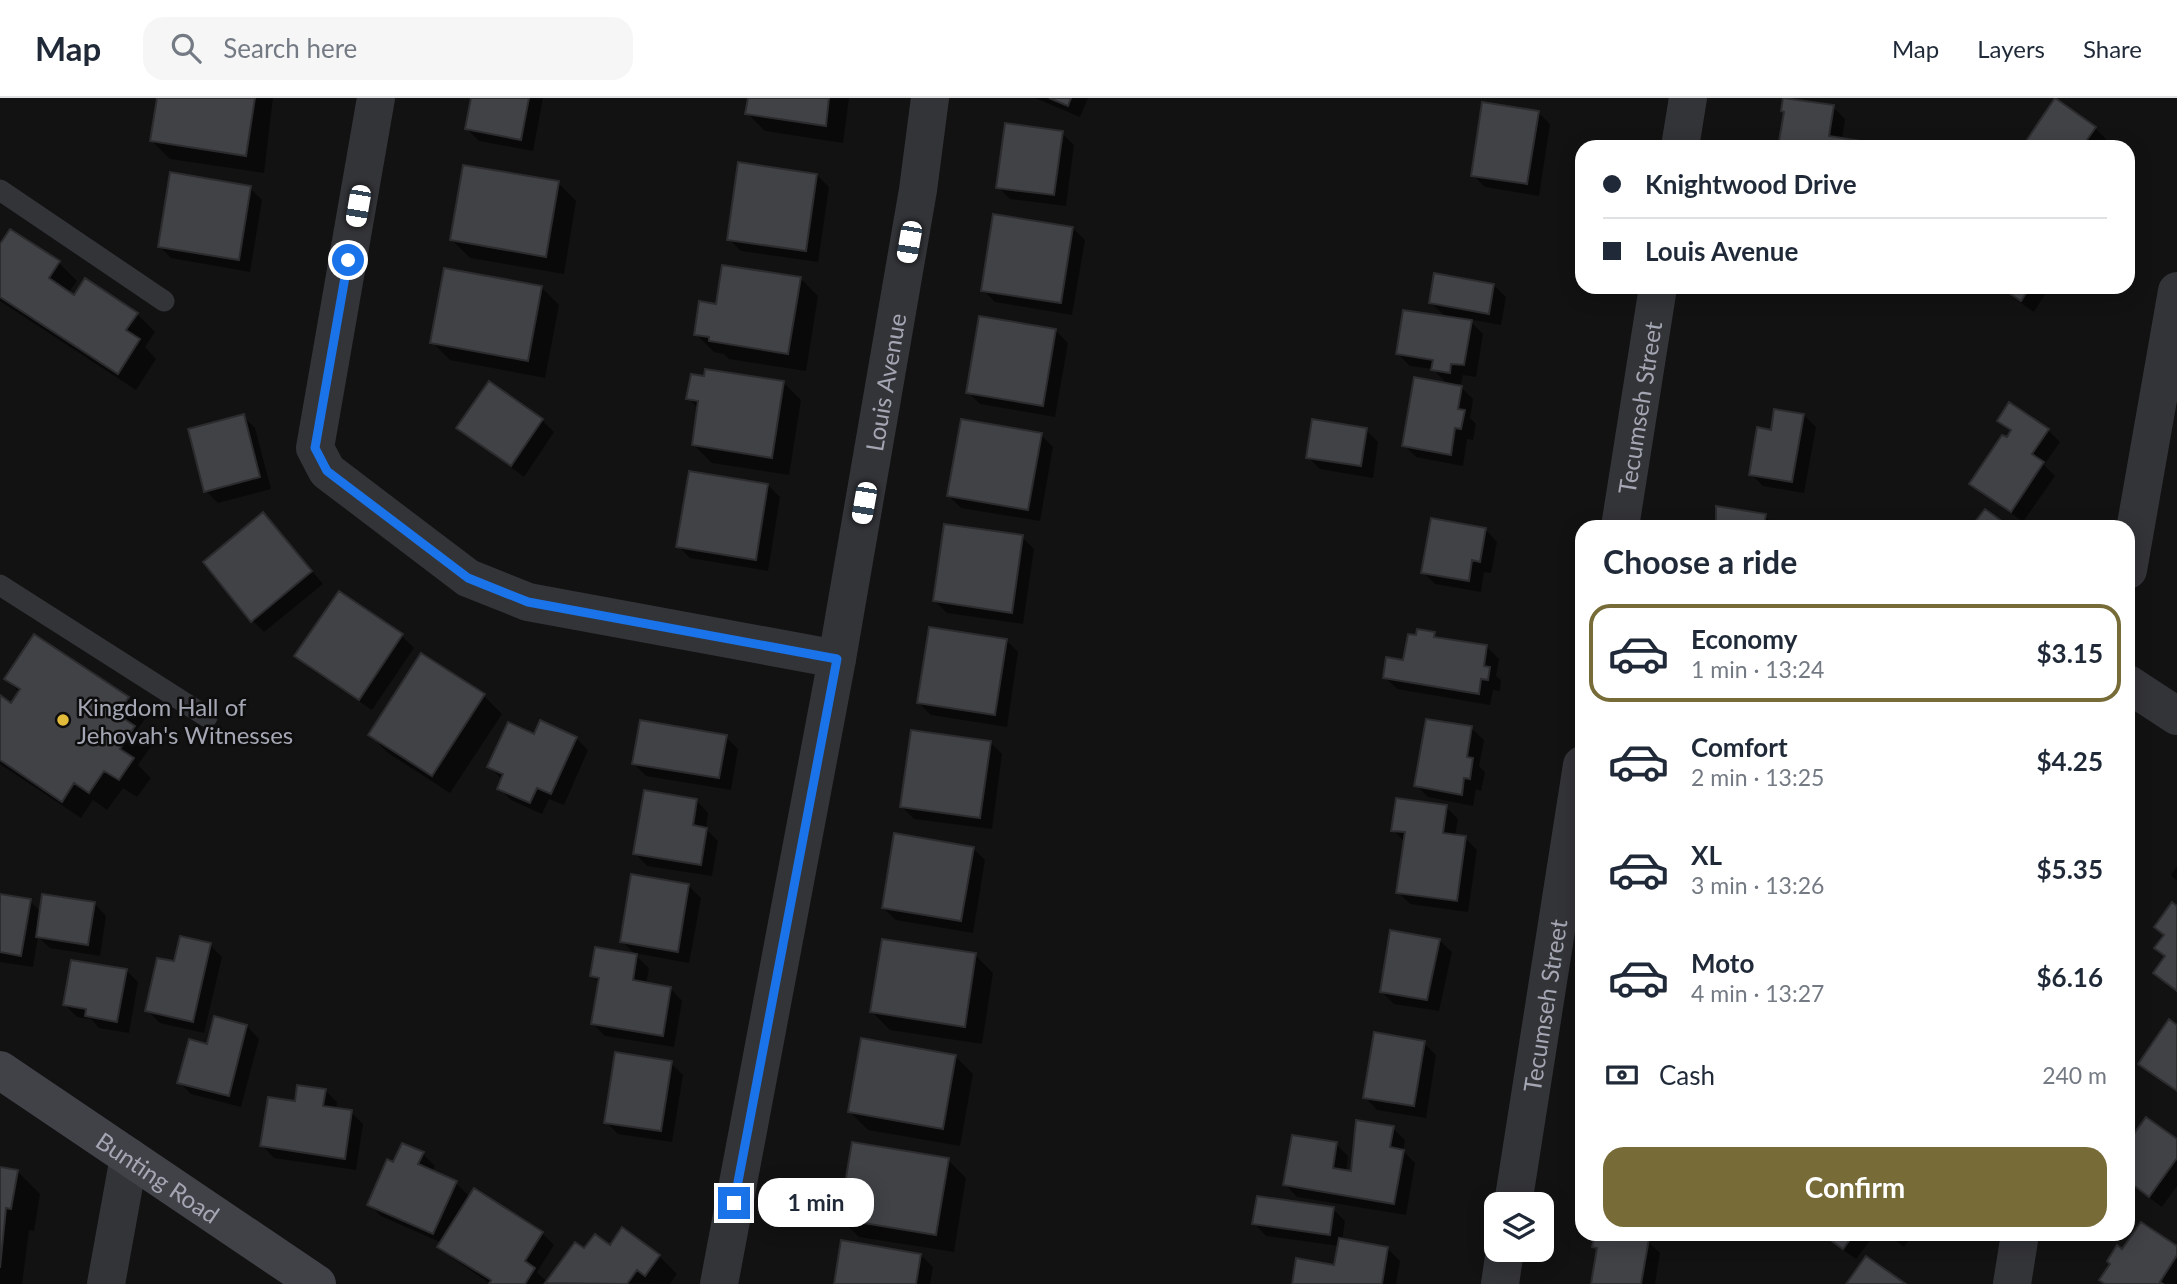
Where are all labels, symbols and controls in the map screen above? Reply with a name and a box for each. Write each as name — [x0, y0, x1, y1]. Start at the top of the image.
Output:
search box — [143, 17, 633, 80]
text: Map — [35, 28, 101, 68]
icon: search — [167, 29, 205, 67]
text: Search here — [223, 32, 357, 64]
text: Map — [1892, 34, 1939, 63]
text: Layers — [1977, 34, 2045, 63]
text: Share — [2083, 34, 2142, 63]
text: Knightwood Drive — [1645, 168, 1857, 200]
car — [345, 183, 372, 229]
car — [896, 219, 923, 265]
text: Louis Avenue — [1645, 235, 1798, 267]
route start — [332, 244, 364, 276]
street label: Louis Avenue — [859, 311, 911, 453]
street label: Tecumseh Street — [1611, 319, 1667, 496]
car — [851, 480, 878, 526]
text: Choose a ride — [1603, 542, 1797, 581]
icon: car — [1607, 622, 1670, 685]
text: Economy — [1691, 623, 1797, 655]
text: $3.15 — [2037, 637, 2103, 669]
text: 1 min · 13:24 — [1691, 655, 1824, 683]
place label: Kingdom Hall of Jehovah's Witnesses — [77, 692, 293, 749]
marker: Kingdom Hall of Jehovah's Witnesses — [55, 712, 71, 728]
icon: car — [1607, 730, 1670, 793]
text: Comfort — [1691, 731, 1788, 763]
text: $4.25 — [2037, 745, 2103, 777]
text: 2 min · 13:25 — [1691, 763, 1824, 791]
icon: car — [1607, 838, 1670, 901]
text: XL — [1691, 839, 1722, 871]
text: $5.35 — [2037, 853, 2103, 885]
text: 3 min · 13:26 — [1691, 871, 1824, 899]
street label: Tecumseh Street — [1516, 917, 1572, 1094]
icon: car — [1607, 946, 1670, 1009]
text: Moto — [1691, 947, 1754, 979]
text: $6.16 — [2037, 961, 2103, 993]
text: 4 min · 13:27 — [1691, 979, 1824, 1007]
icon: cash — [1603, 1056, 1641, 1094]
text: Cash — [1659, 1059, 1715, 1091]
text: 240 m — [2042, 1061, 2107, 1089]
street label: Bunting Road — [91, 1125, 225, 1229]
button: Confirm — [1603, 1147, 2107, 1227]
callout: 1 min — [758, 1178, 874, 1228]
route end — [718, 1187, 750, 1219]
text: 1 min — [787, 1188, 845, 1216]
map controls — [1484, 1192, 1554, 1262]
button: layers — [1484, 1192, 1554, 1262]

